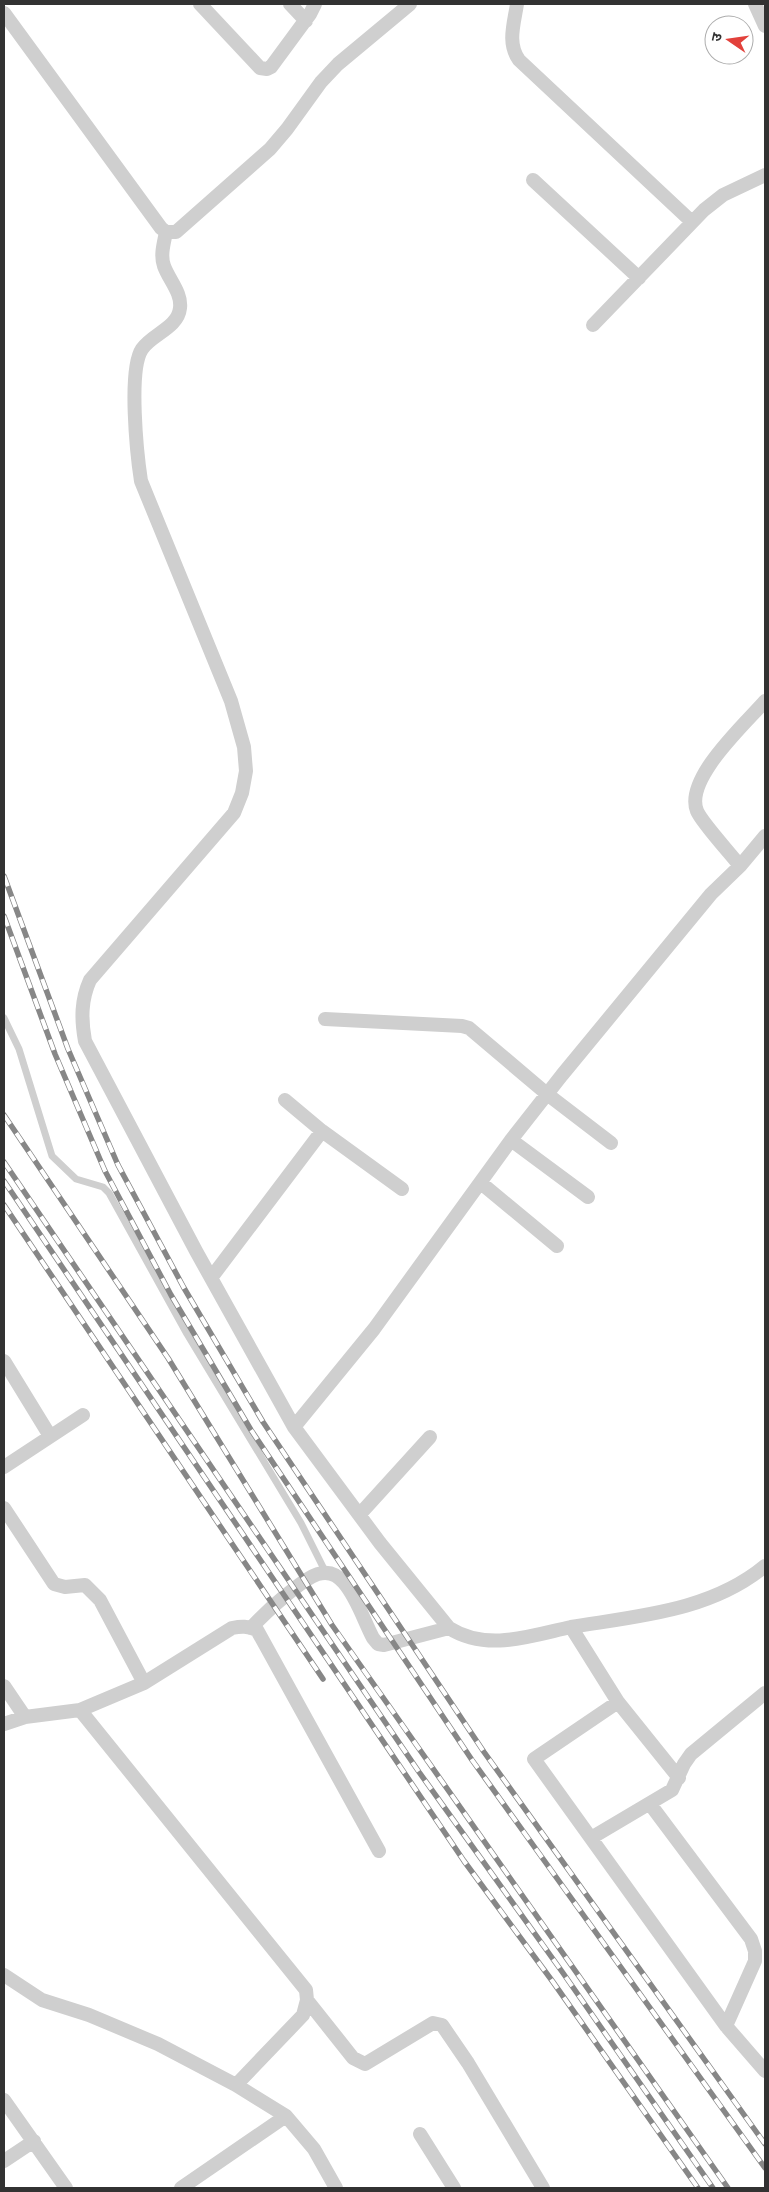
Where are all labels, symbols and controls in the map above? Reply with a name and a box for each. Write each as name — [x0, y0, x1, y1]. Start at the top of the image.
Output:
north arrow — [704, 15, 754, 65]
text: उ — [707, 30, 726, 43]

